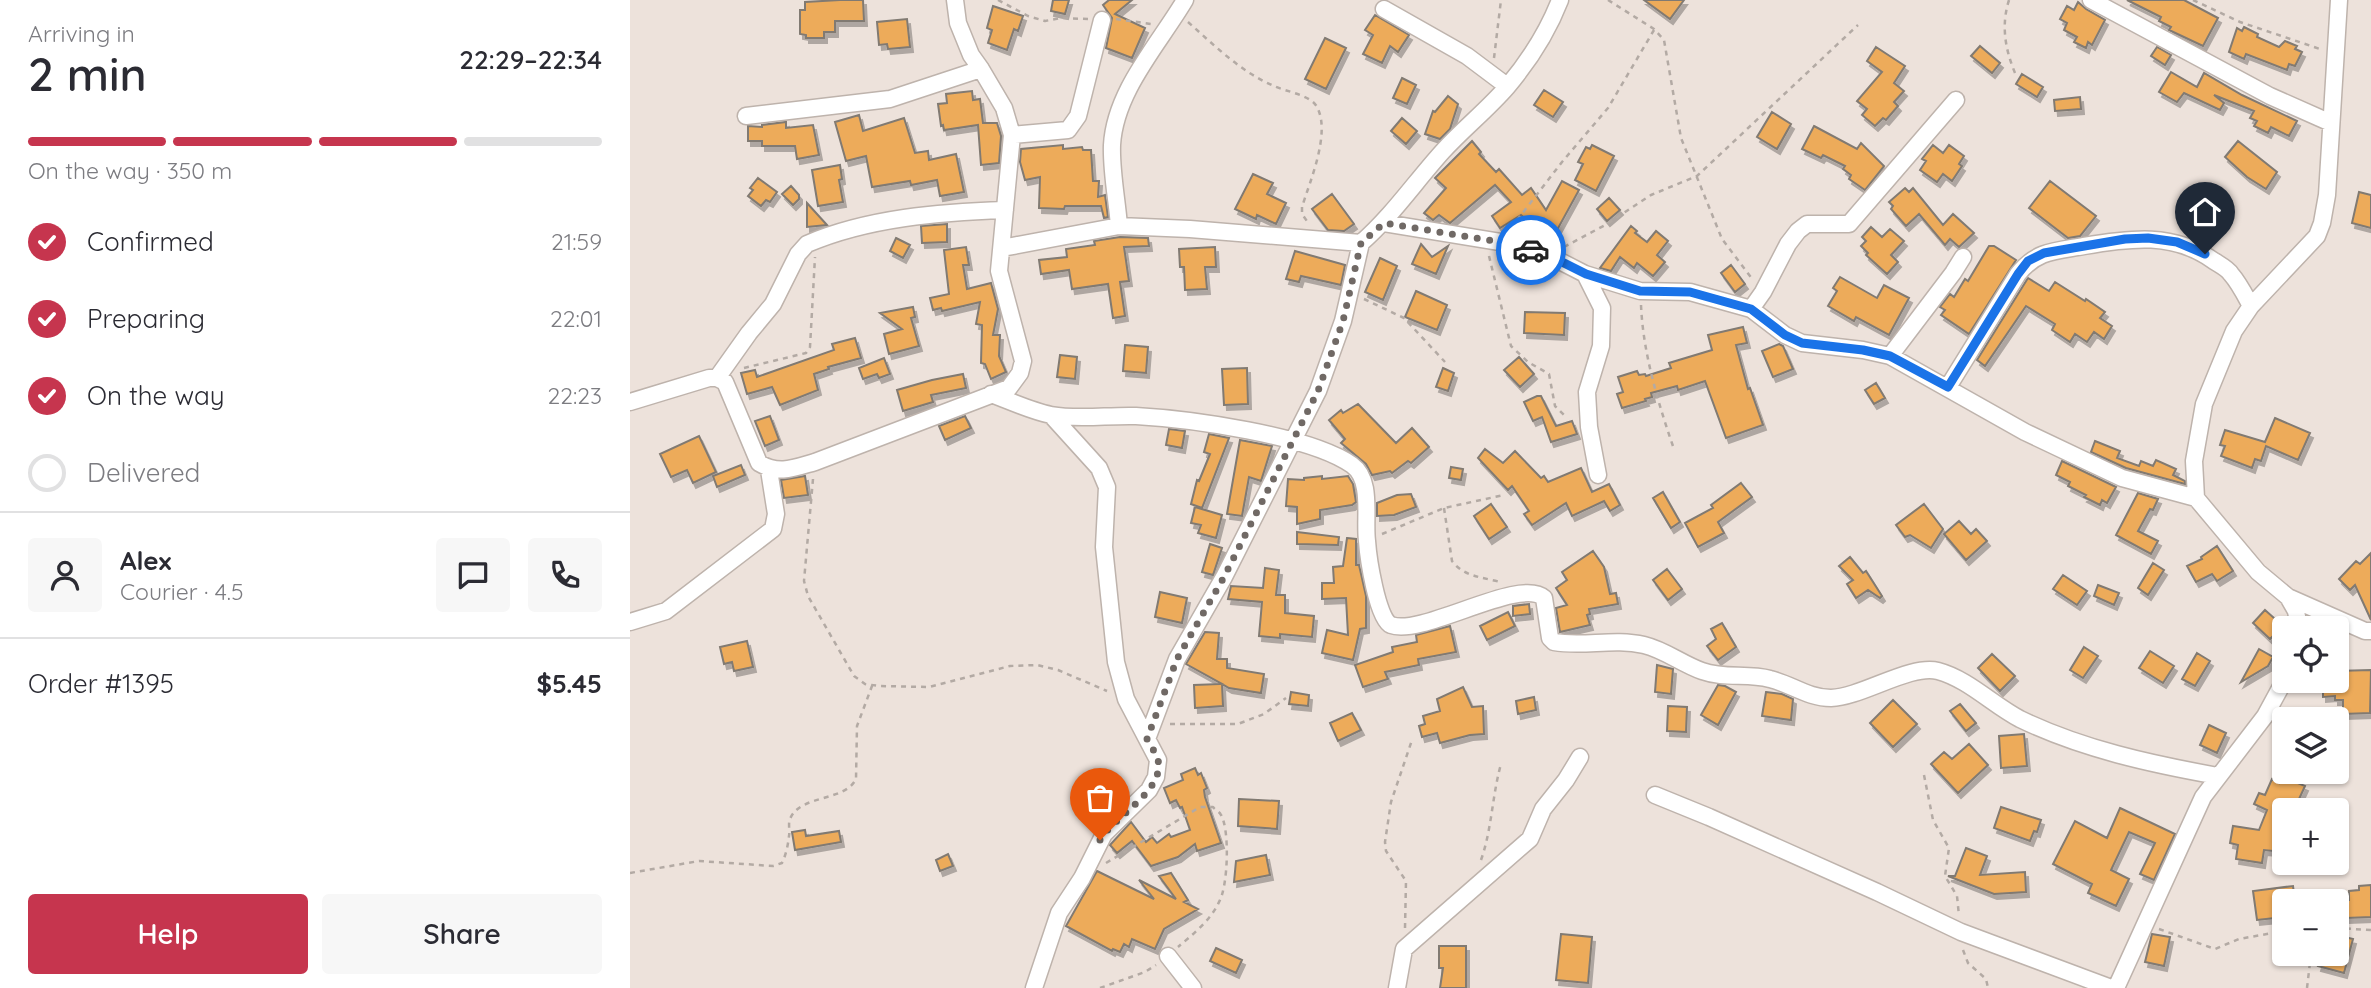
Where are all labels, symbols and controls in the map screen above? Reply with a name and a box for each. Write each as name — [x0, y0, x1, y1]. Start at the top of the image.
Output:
text: Arriving in — [28, 19, 135, 48]
text: 22:29–22:34 — [459, 43, 602, 76]
text: 2 min — [28, 45, 147, 103]
text: On the way · 350 m — [28, 156, 232, 185]
pin — [2175, 182, 2235, 254]
icon: home — [2186, 193, 2224, 231]
courier — [1496, 215, 1566, 285]
icon: check — [28, 223, 66, 261]
text: Confirmed — [87, 225, 214, 258]
text: 21:59 — [551, 227, 602, 256]
icon: car — [1512, 231, 1550, 269]
icon: check — [28, 300, 66, 338]
text: Preparing — [87, 302, 205, 335]
text: 22:01 — [550, 304, 602, 333]
icon: check — [28, 377, 66, 415]
text: On the way — [87, 379, 225, 412]
text: 22:23 — [547, 381, 602, 410]
text: Delivered — [87, 456, 200, 489]
button: person — [28, 538, 102, 612]
button: chat — [436, 538, 510, 612]
button: phone — [528, 538, 602, 612]
text: Alex — [120, 544, 171, 577]
text: Courier · 4.5 — [120, 577, 244, 606]
map controls — [2272, 616, 2349, 966]
button: locate — [2272, 616, 2349, 693]
text: Order #1395 — [28, 667, 174, 700]
text: $5.45 — [537, 667, 602, 700]
button: layers — [2272, 707, 2349, 784]
pin — [1070, 768, 1130, 840]
icon: bag — [1081, 779, 1119, 817]
button: + — [2272, 798, 2349, 875]
button: − — [2272, 889, 2349, 966]
button: Help — [28, 894, 308, 974]
button: Share — [322, 894, 602, 974]

